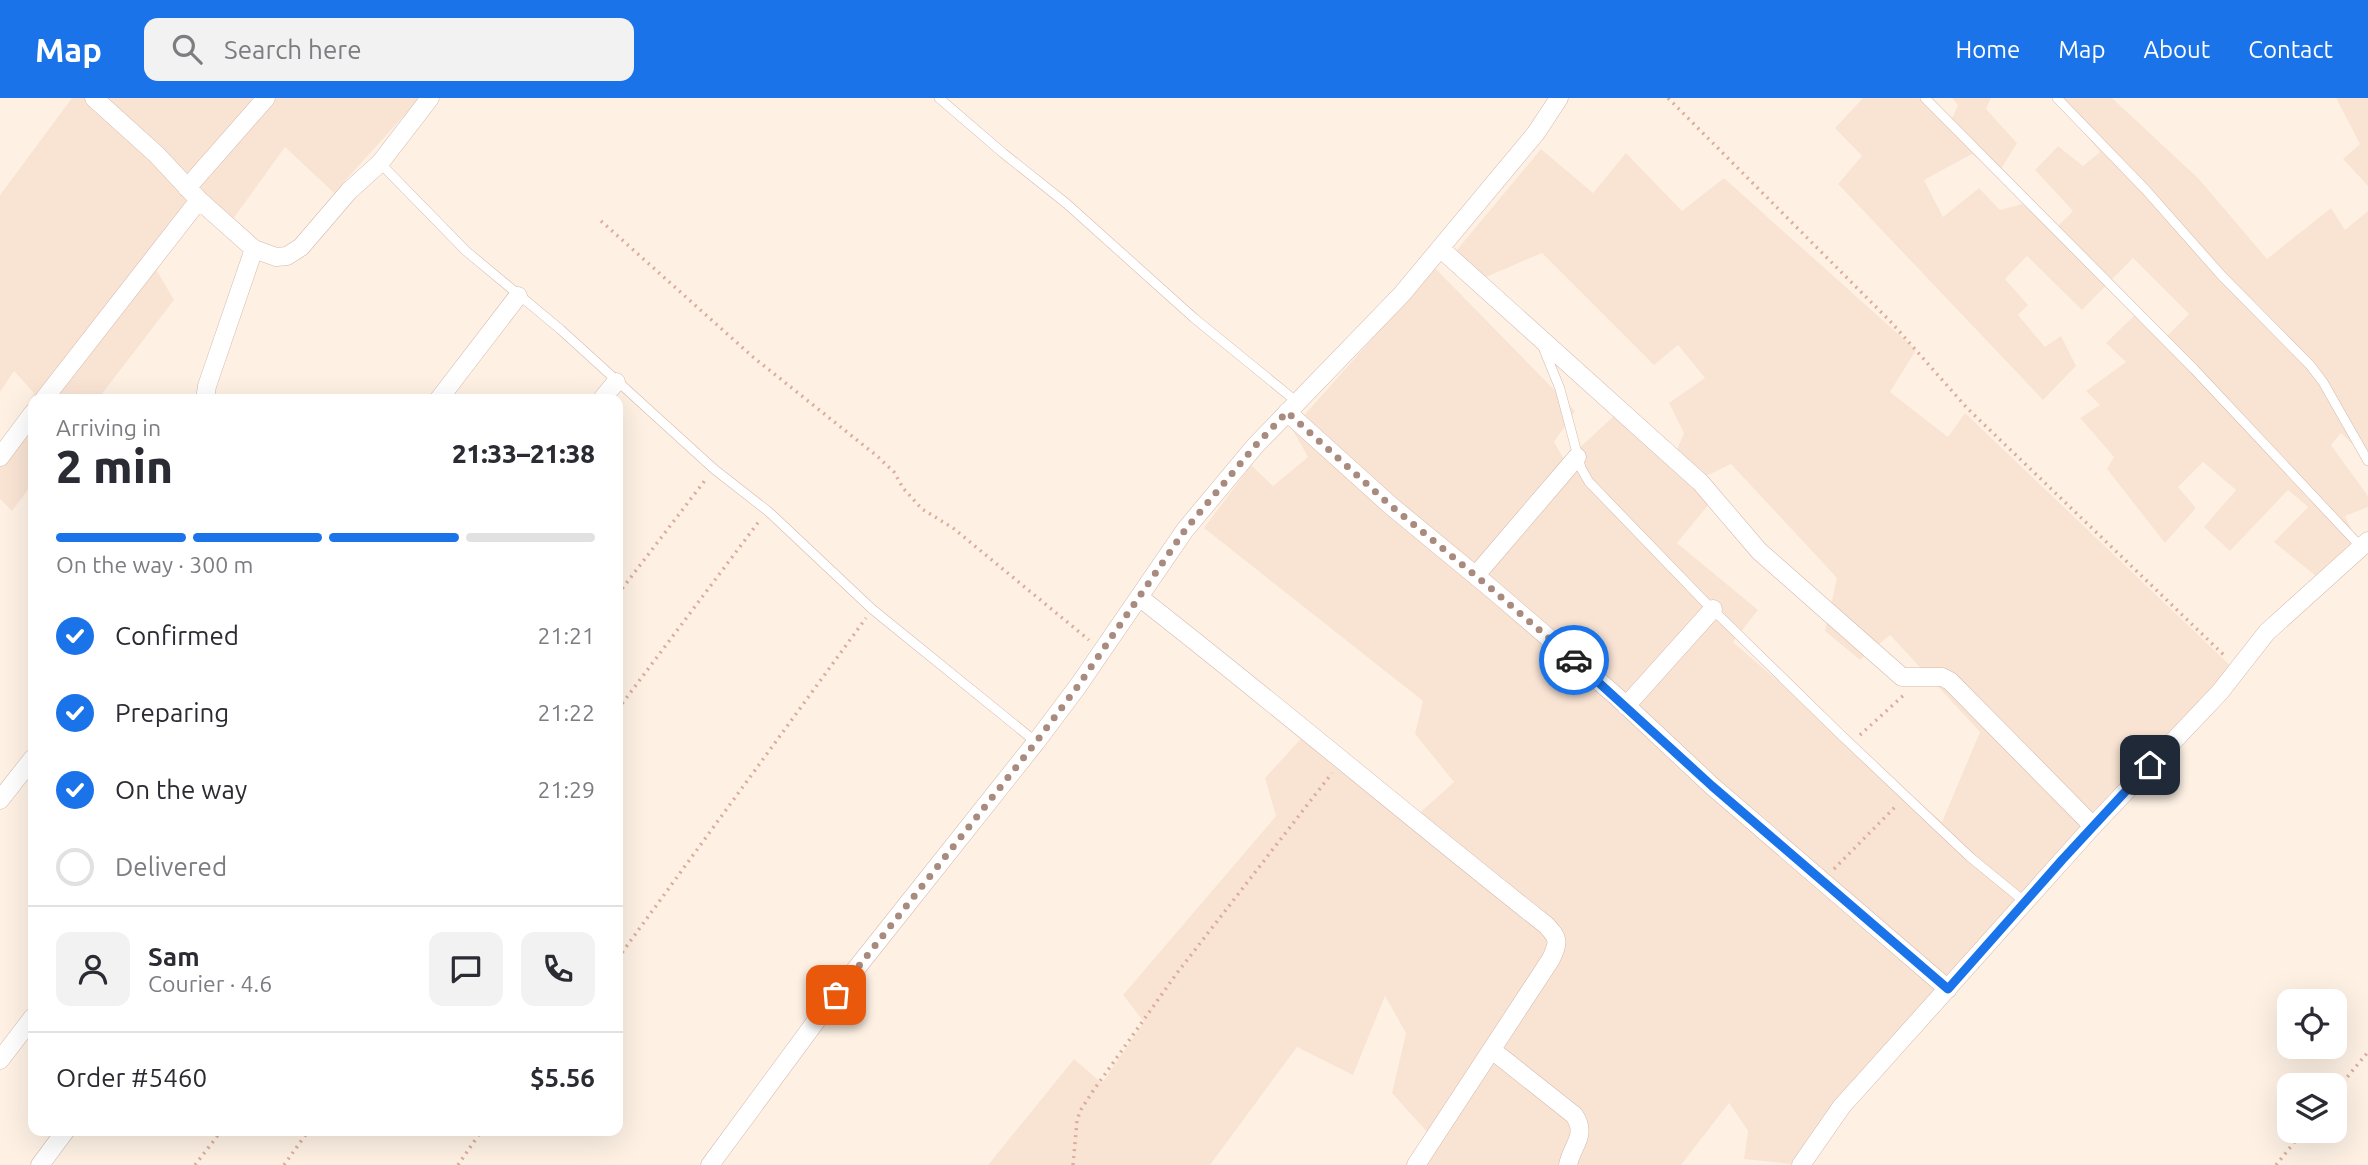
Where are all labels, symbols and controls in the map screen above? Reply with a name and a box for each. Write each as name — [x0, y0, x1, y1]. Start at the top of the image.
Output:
search box — [144, 18, 634, 81]
icon: search — [168, 30, 206, 68]
text: Map — [35, 31, 102, 68]
text: Search here — [224, 35, 362, 64]
text: Home — [1955, 36, 2020, 63]
text: Map — [2058, 36, 2105, 63]
text: About — [2143, 36, 2210, 63]
text: Contact — [2248, 36, 2333, 63]
text: Arriving in — [56, 415, 161, 440]
text: 21:33–21:38 — [452, 439, 595, 468]
text: 2 min — [56, 440, 173, 492]
text: On the way · 300 m — [56, 552, 253, 577]
icon: check — [56, 617, 94, 655]
text: Confirmed — [115, 621, 239, 650]
text: 21:21 — [537, 623, 595, 648]
courier — [1539, 625, 1609, 695]
icon: car — [1555, 641, 1593, 679]
icon: check — [56, 694, 94, 732]
text: Preparing — [115, 698, 229, 727]
text: 21:22 — [537, 700, 595, 725]
pin — [2120, 735, 2180, 795]
icon: home — [2131, 746, 2169, 784]
icon: check — [56, 771, 94, 809]
text: On the way — [115, 775, 247, 804]
text: 21:29 — [537, 777, 595, 802]
text: Delivered — [115, 852, 227, 881]
button: person — [56, 932, 130, 1006]
button: chat — [429, 932, 503, 1006]
button: phone — [521, 932, 595, 1006]
text: Sam — [148, 942, 200, 971]
pin — [806, 965, 866, 1025]
text: Courier · 4.6 — [148, 971, 272, 996]
icon: bag — [817, 976, 855, 1014]
map controls — [2277, 989, 2347, 1143]
button: locate — [2277, 989, 2347, 1059]
text: Order #5460 — [56, 1063, 207, 1092]
text: $5.56 — [530, 1063, 595, 1092]
button: layers — [2277, 1073, 2347, 1143]

